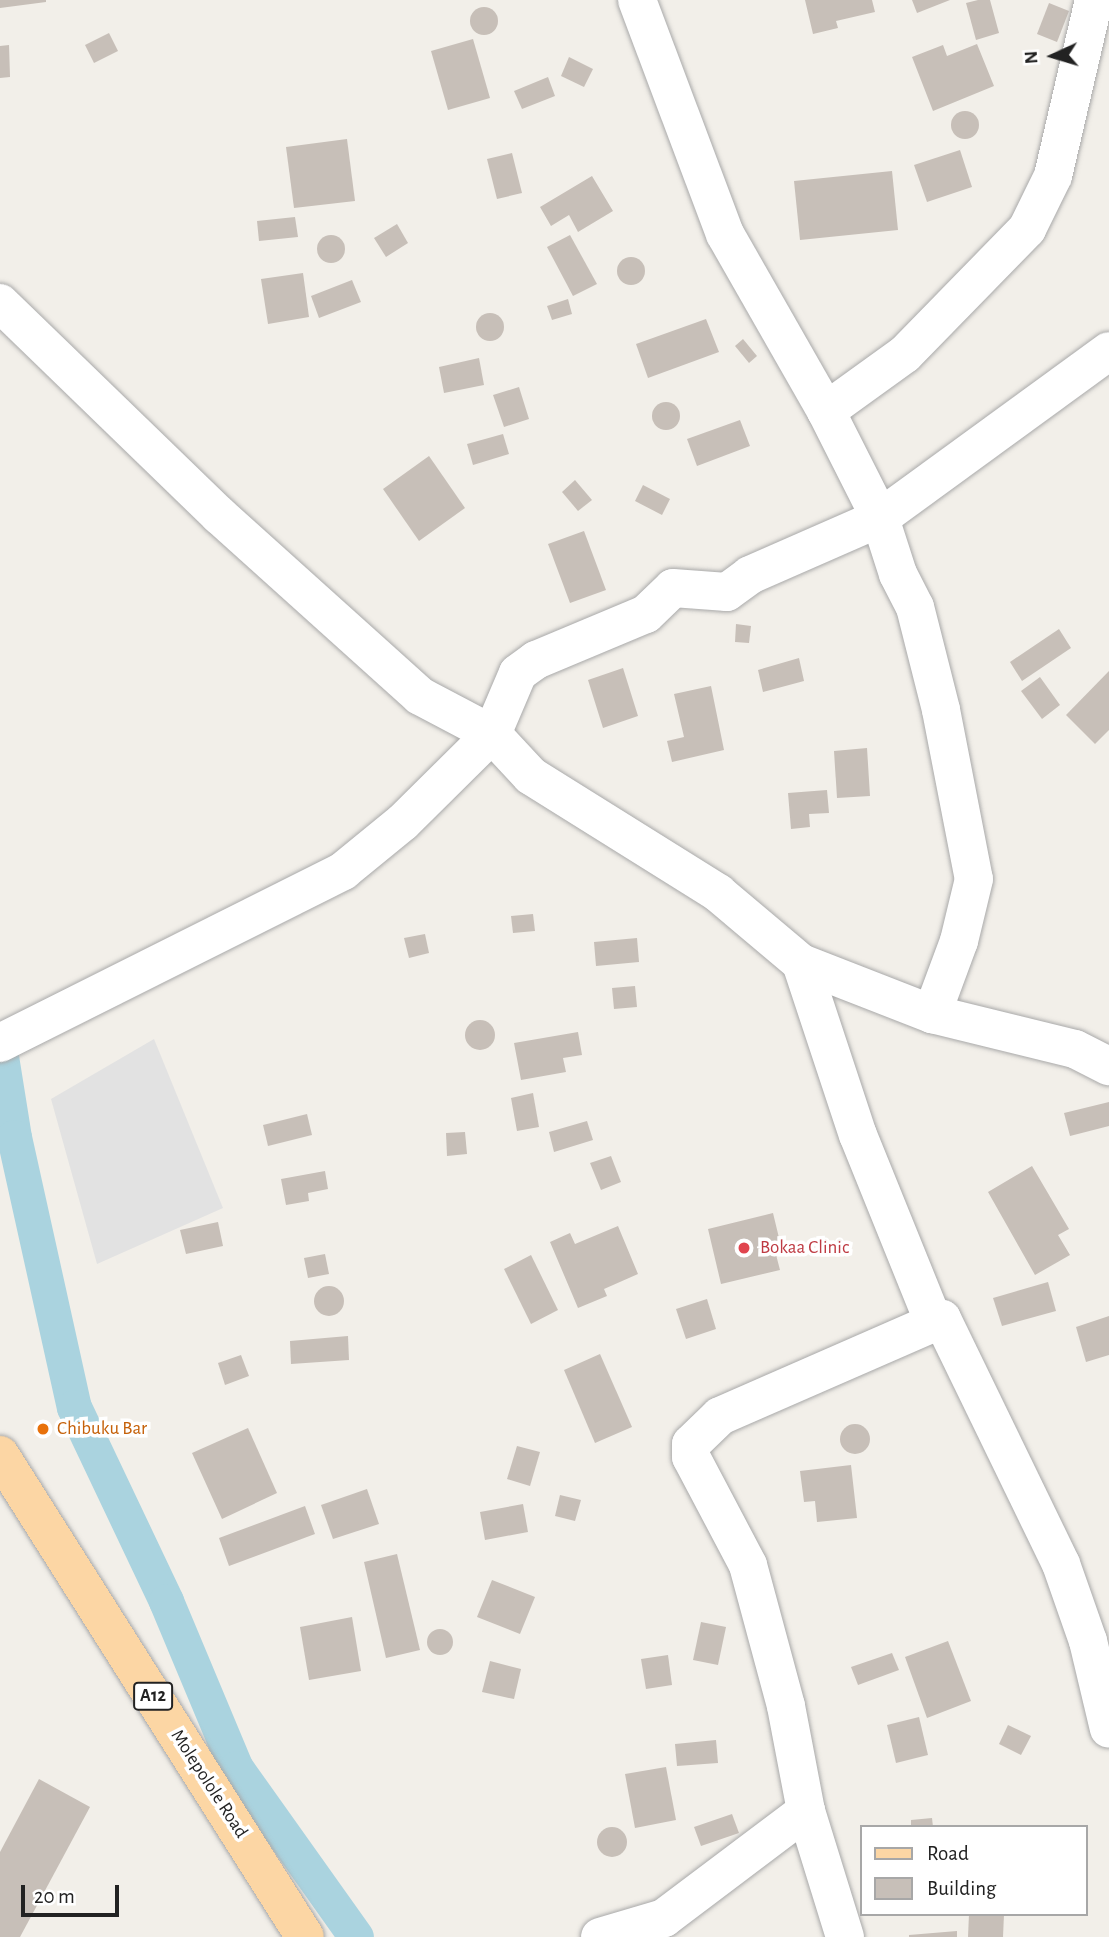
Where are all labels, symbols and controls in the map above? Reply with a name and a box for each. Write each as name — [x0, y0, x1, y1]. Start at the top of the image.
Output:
north arrow — [1018, 21, 1088, 91]
text: N — [1022, 50, 1041, 65]
place label: Bokaa Clinic — [760, 1237, 849, 1259]
marker: Bokaa Clinic — [734, 1238, 754, 1258]
place label: Chibuku Bar — [57, 1418, 147, 1440]
marker: Chibuku Bar — [35, 1421, 51, 1437]
road number: A12 — [132, 1681, 174, 1710]
street label: Molepolole Road — [165, 1725, 253, 1843]
legend — [860, 1825, 1088, 1916]
text: Road — [927, 1843, 969, 1864]
scale bar — [24, 1870, 122, 1914]
text: Building — [927, 1878, 996, 1899]
text: 20 m — [34, 1886, 75, 1907]

